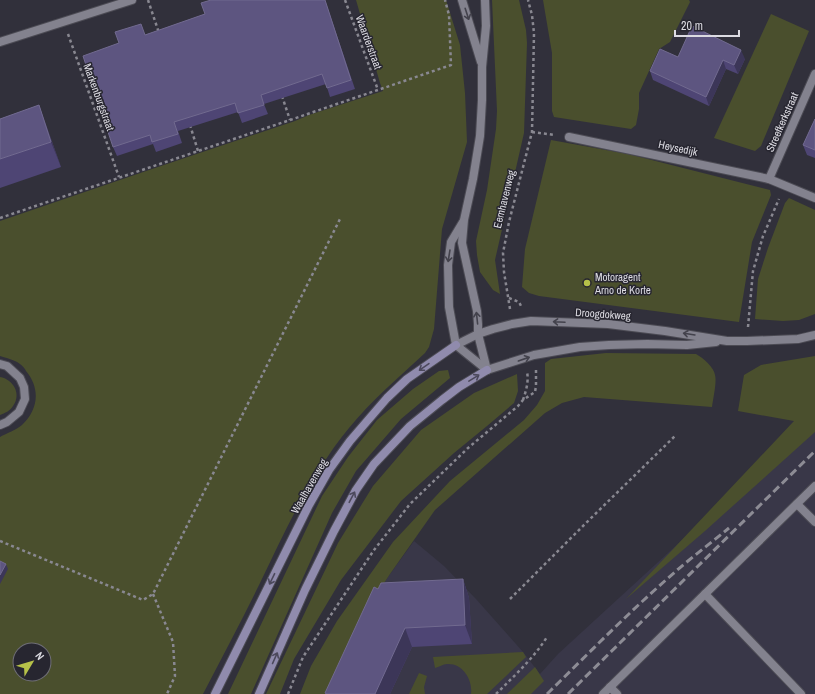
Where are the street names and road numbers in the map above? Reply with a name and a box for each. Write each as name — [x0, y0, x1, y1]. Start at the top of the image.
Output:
street label: Waarderstraat — [353, 13, 385, 72]
street label: Markenburgstraat — [80, 61, 118, 133]
street label: Streefkerkstraat — [763, 90, 802, 154]
street label: Heysedijk — [657, 137, 699, 159]
street label: Eemhavenweg — [490, 168, 518, 230]
street label: Droogdokweg — [575, 305, 631, 323]
street label: Waalhavenweg — [288, 456, 330, 516]

